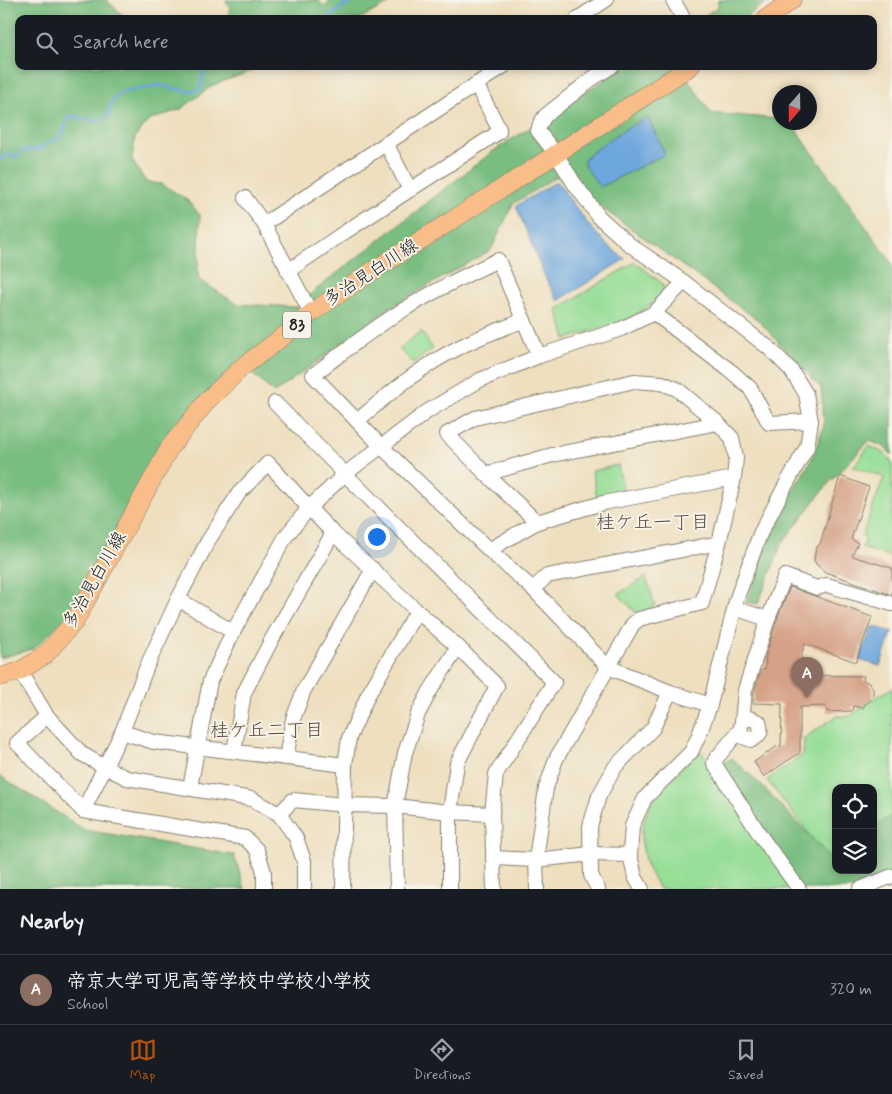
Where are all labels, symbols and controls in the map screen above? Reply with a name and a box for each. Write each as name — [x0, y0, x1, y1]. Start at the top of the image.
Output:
search box — [15, 15, 877, 70]
icon: search — [33, 29, 61, 57]
text: Search here — [73, 30, 169, 55]
north arrow — [772, 85, 817, 130]
street label: 多治見白川線 — [319, 234, 423, 312]
road number: 83 — [283, 312, 311, 338]
district label: 桂ケ丘一丁目 — [596, 510, 710, 535]
your location — [364, 524, 390, 550]
street label: 多治見白川線 — [58, 527, 132, 633]
pin: A — [791, 657, 823, 698]
district label: 桂ケ丘二丁目 — [210, 718, 324, 743]
map controls — [832, 784, 877, 874]
button: locate — [832, 784, 877, 829]
button: layers — [832, 829, 877, 874]
text: Nearby — [20, 908, 84, 936]
text: 帝京大学可児高等学校中学校小学校 — [67, 969, 371, 994]
text: A — [31, 979, 41, 1000]
text: 320 m — [830, 979, 872, 1000]
text: School — [67, 994, 108, 1015]
tab: Map — [129, 1036, 157, 1084]
tab: Directions — [414, 1036, 471, 1084]
tab: Saved — [728, 1036, 763, 1084]

